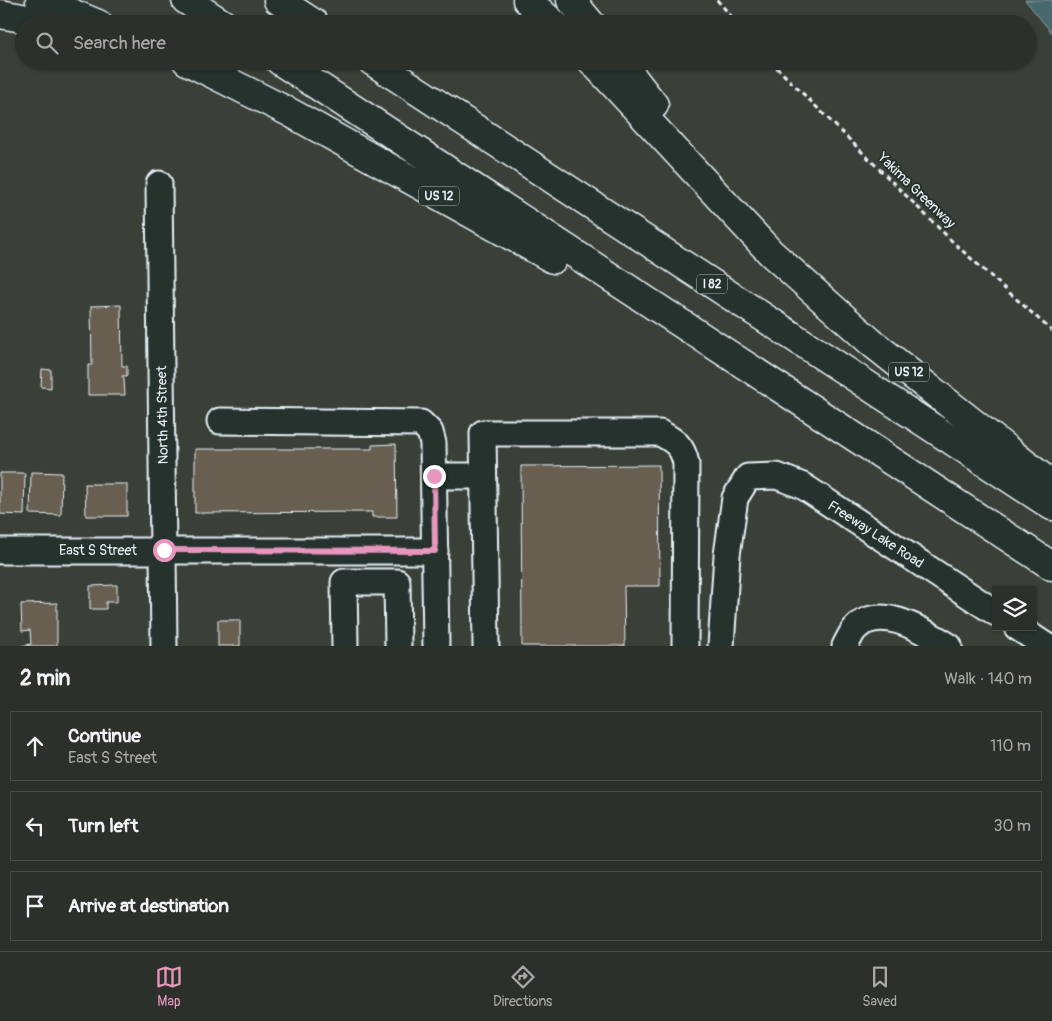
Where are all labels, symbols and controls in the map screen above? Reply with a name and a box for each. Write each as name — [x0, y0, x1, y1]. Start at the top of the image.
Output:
search box — [15, 15, 1037, 70]
icon: search — [33, 29, 61, 57]
text: Search here — [73, 31, 166, 55]
street label: Yakima Greenway — [874, 148, 959, 232]
road number: US 12 — [419, 187, 459, 206]
road number: I 82 — [697, 274, 727, 294]
road number: US 12 — [889, 362, 929, 382]
street label: North 4th Street — [153, 365, 172, 464]
route end — [423, 465, 446, 488]
street label: Freeway Lake Road — [825, 497, 927, 572]
route start — [153, 539, 176, 562]
street label: East S Street — [59, 542, 137, 559]
map controls — [992, 586, 1037, 631]
button: layers — [992, 586, 1037, 631]
text: 2 min — [20, 665, 70, 692]
text: Walk · 140 m — [944, 669, 1032, 689]
text: Continue — [68, 724, 141, 748]
icon: ahead — [21, 732, 49, 760]
text: 110 m — [990, 736, 1031, 756]
text: East S Street — [68, 748, 157, 768]
icon: left — [21, 812, 49, 840]
text: Turn left — [68, 814, 138, 838]
text: 30 m — [993, 816, 1031, 836]
icon: arrive — [21, 892, 49, 920]
text: Arrive at destination — [68, 894, 229, 918]
tab: Map — [155, 963, 183, 1010]
tab: Directions — [493, 963, 552, 1010]
tab: Saved — [862, 963, 897, 1010]

